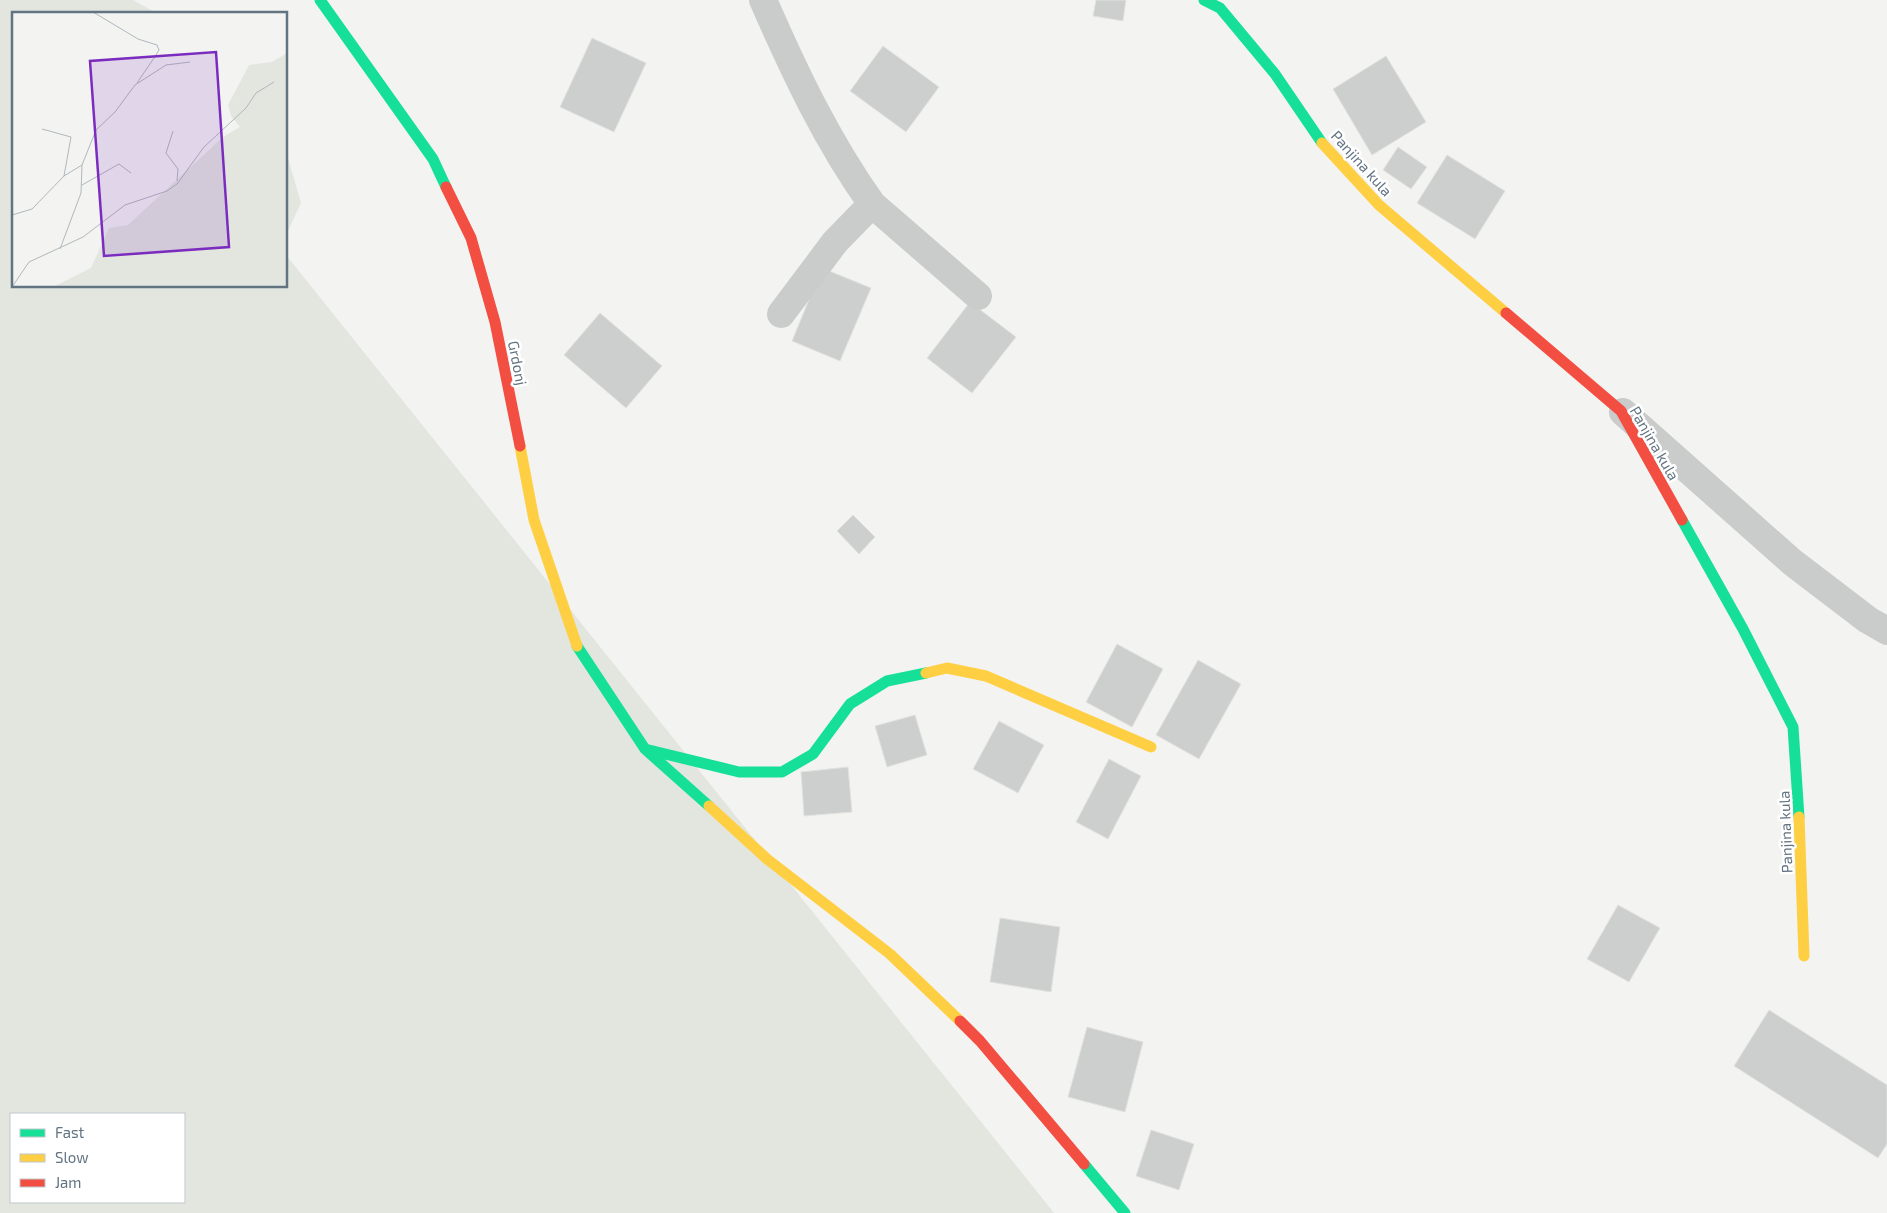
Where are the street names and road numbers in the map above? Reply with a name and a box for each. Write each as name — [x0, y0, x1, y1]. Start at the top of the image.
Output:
street label: Panjina kula — [1327, 126, 1396, 200]
street label: Grdonj — [504, 339, 531, 387]
street label: Panjina kula — [1626, 403, 1683, 484]
street label: Panjina kula — [1775, 790, 1796, 873]

